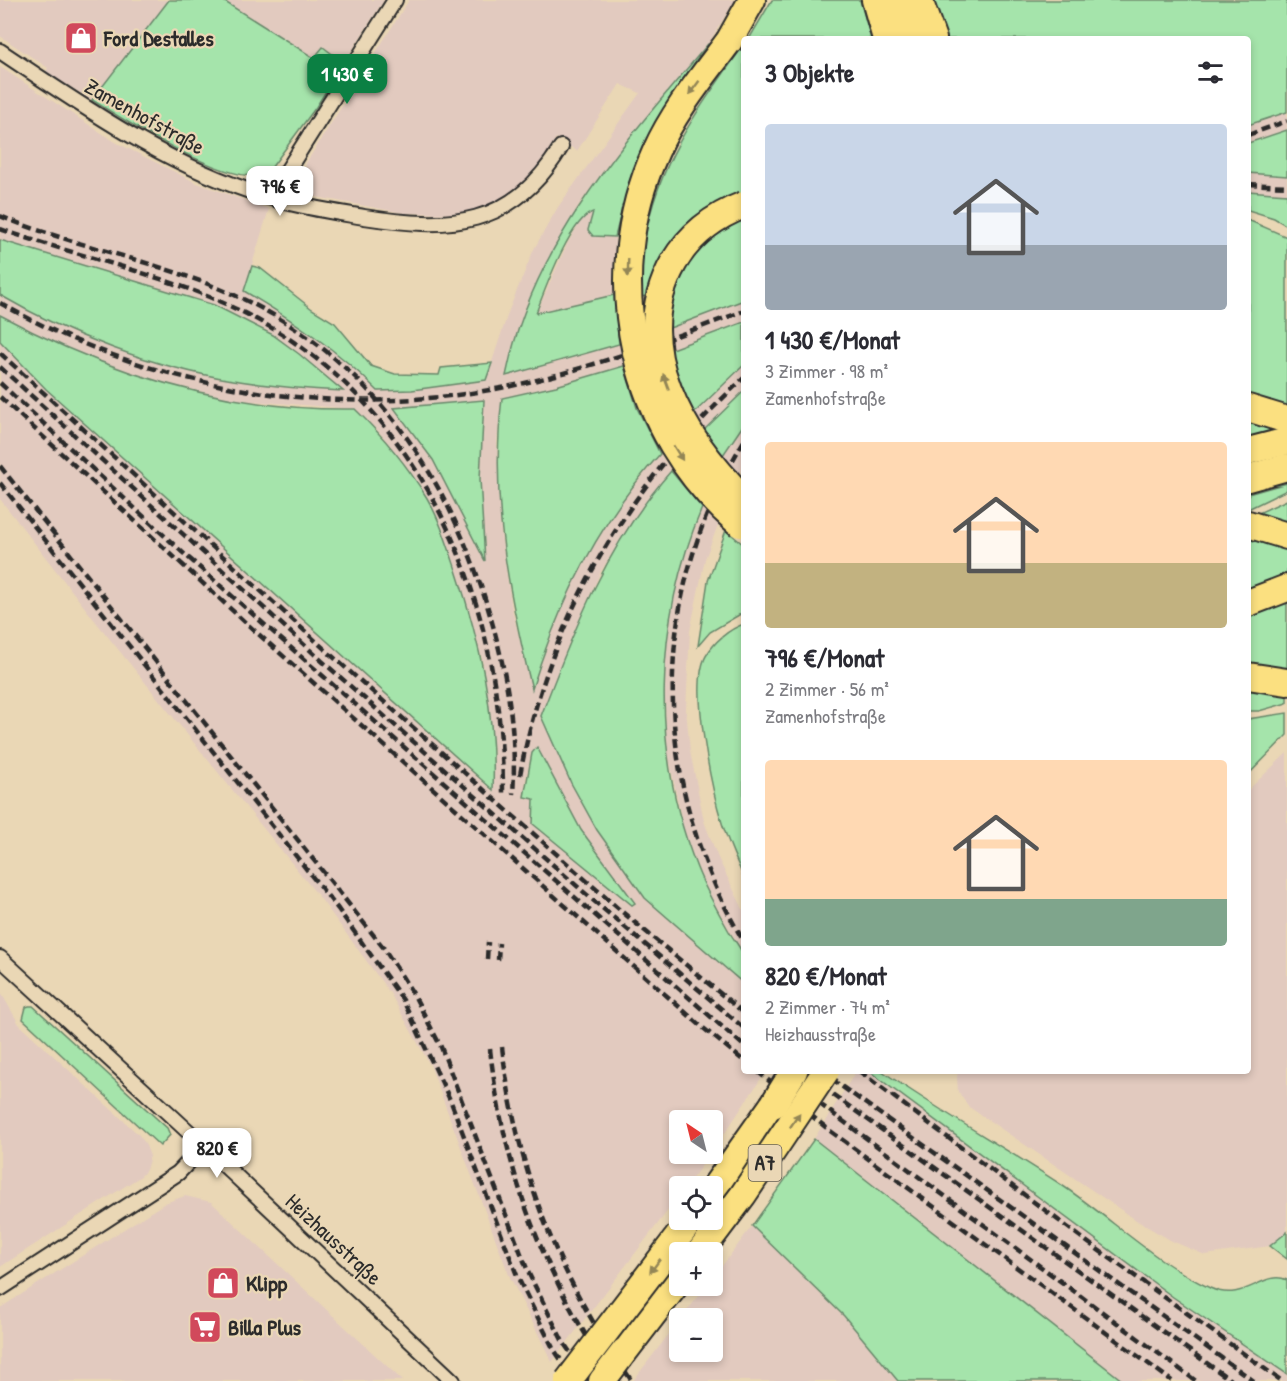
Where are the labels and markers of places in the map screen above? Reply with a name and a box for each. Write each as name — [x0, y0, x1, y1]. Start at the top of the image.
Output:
shop icon: Ford Destalles — [63, 20, 99, 56]
place label: Ford Destalles — [103, 23, 214, 53]
pin: 1 430 € — [292, 54, 402, 105]
pin: 796 € — [238, 166, 322, 217]
pin: 820 € — [175, 1128, 259, 1179]
shop icon: Klipp — [205, 1265, 241, 1301]
place label: Klipp — [246, 1268, 288, 1299]
supermarket icon: Billa Plus — [187, 1309, 223, 1345]
place label: Billa Plus — [228, 1312, 301, 1342]

